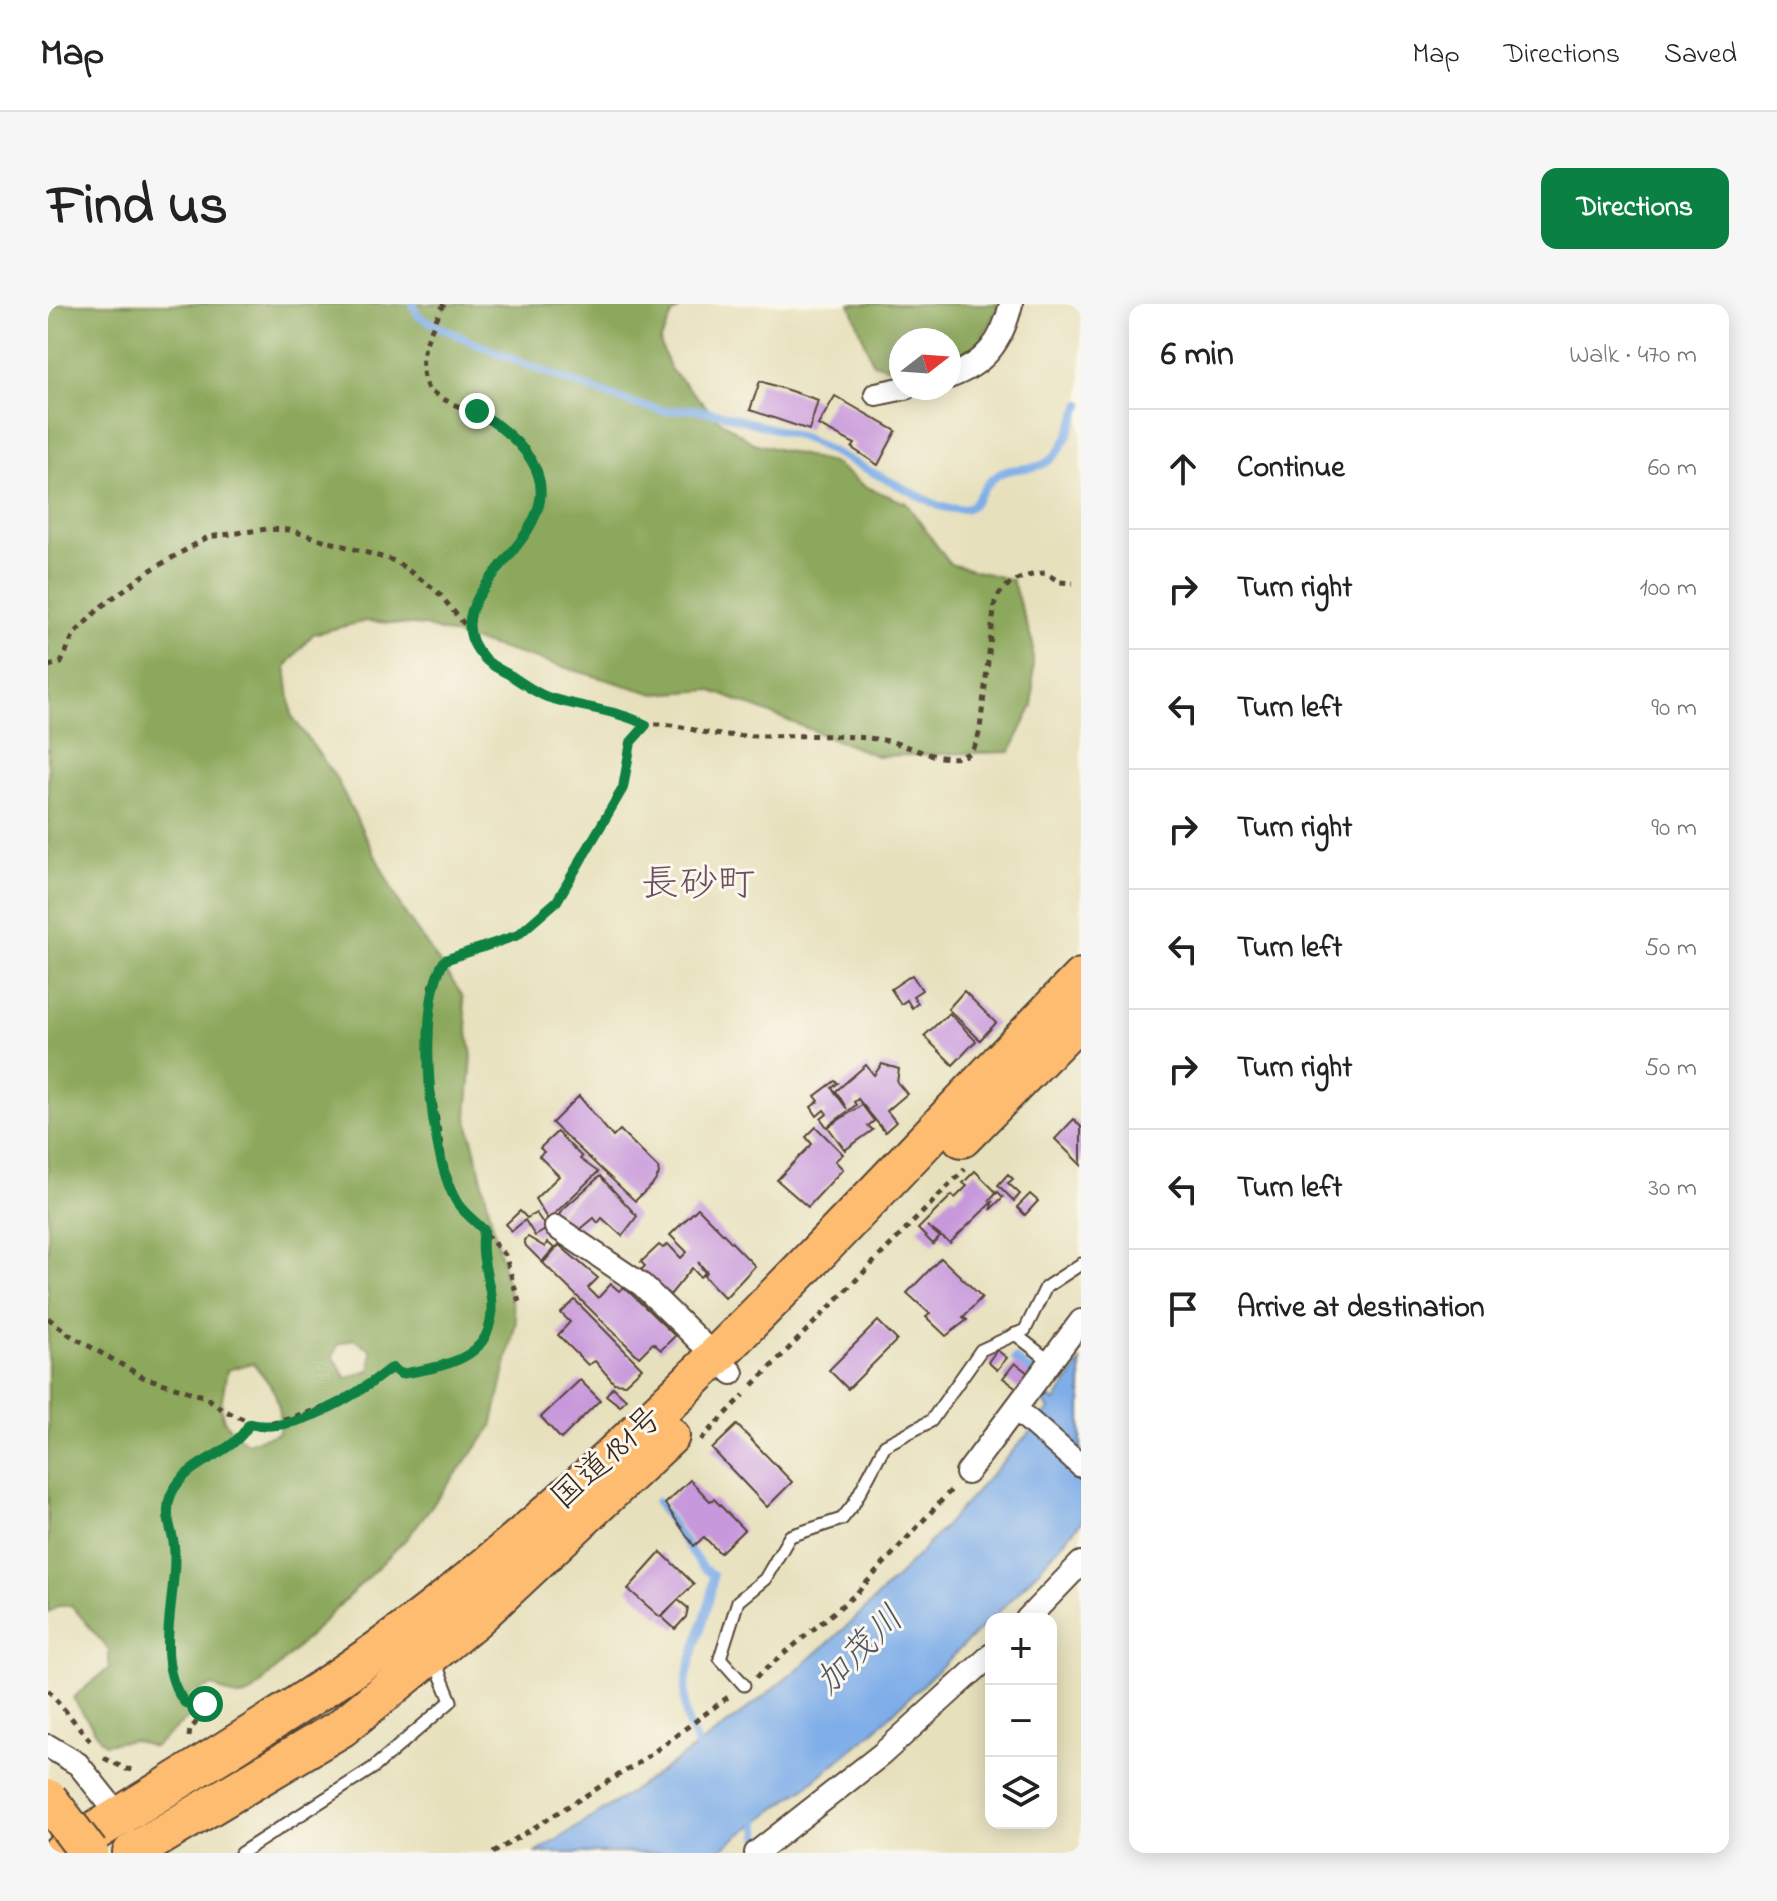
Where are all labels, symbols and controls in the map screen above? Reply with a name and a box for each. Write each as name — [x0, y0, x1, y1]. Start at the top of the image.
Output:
text: Map — [40, 27, 104, 83]
text: Map — [1412, 35, 1460, 76]
text: Directions — [1504, 35, 1620, 76]
text: Saved — [1664, 35, 1737, 76]
text: Find us — [48, 168, 228, 249]
button: Directions — [1541, 168, 1729, 249]
north arrow — [889, 328, 961, 400]
text: 6 min — [1161, 331, 1234, 381]
text: Walk · 470 m — [1569, 337, 1697, 375]
route end — [459, 393, 495, 429]
icon: ahead — [1161, 447, 1205, 491]
text: Continue — [1237, 447, 1345, 491]
text: 60 m — [1648, 450, 1697, 488]
icon: right — [1161, 567, 1205, 611]
text: Turn right — [1237, 567, 1352, 611]
text: 100 m — [1640, 570, 1697, 608]
icon: left — [1161, 687, 1205, 731]
text: Turn left — [1237, 687, 1342, 731]
text: 90 m — [1651, 690, 1697, 728]
icon: right — [1161, 807, 1205, 851]
text: Turn right — [1237, 807, 1352, 851]
text: 90 m — [1651, 810, 1697, 848]
district label: 長砂町 — [641, 858, 755, 914]
icon: left — [1161, 927, 1205, 971]
text: Turn left — [1237, 927, 1342, 971]
text: 50 m — [1644, 930, 1697, 968]
icon: right — [1161, 1047, 1205, 1091]
text: Turn right — [1237, 1047, 1352, 1091]
text: 50 m — [1644, 1050, 1697, 1088]
icon: left — [1161, 1167, 1205, 1211]
text: Turn left — [1237, 1167, 1342, 1211]
text: 30 m — [1648, 1170, 1697, 1208]
icon: arrive — [1161, 1287, 1205, 1331]
text: Arrive at destination — [1237, 1287, 1485, 1331]
street label: 国道181号 — [541, 1395, 675, 1523]
water label: 加茂川 — [804, 1595, 918, 1709]
map controls — [985, 1613, 1057, 1829]
button: + — [985, 1613, 1057, 1685]
button: − — [985, 1685, 1057, 1757]
route start — [187, 1686, 223, 1722]
button: layers — [985, 1757, 1057, 1829]

